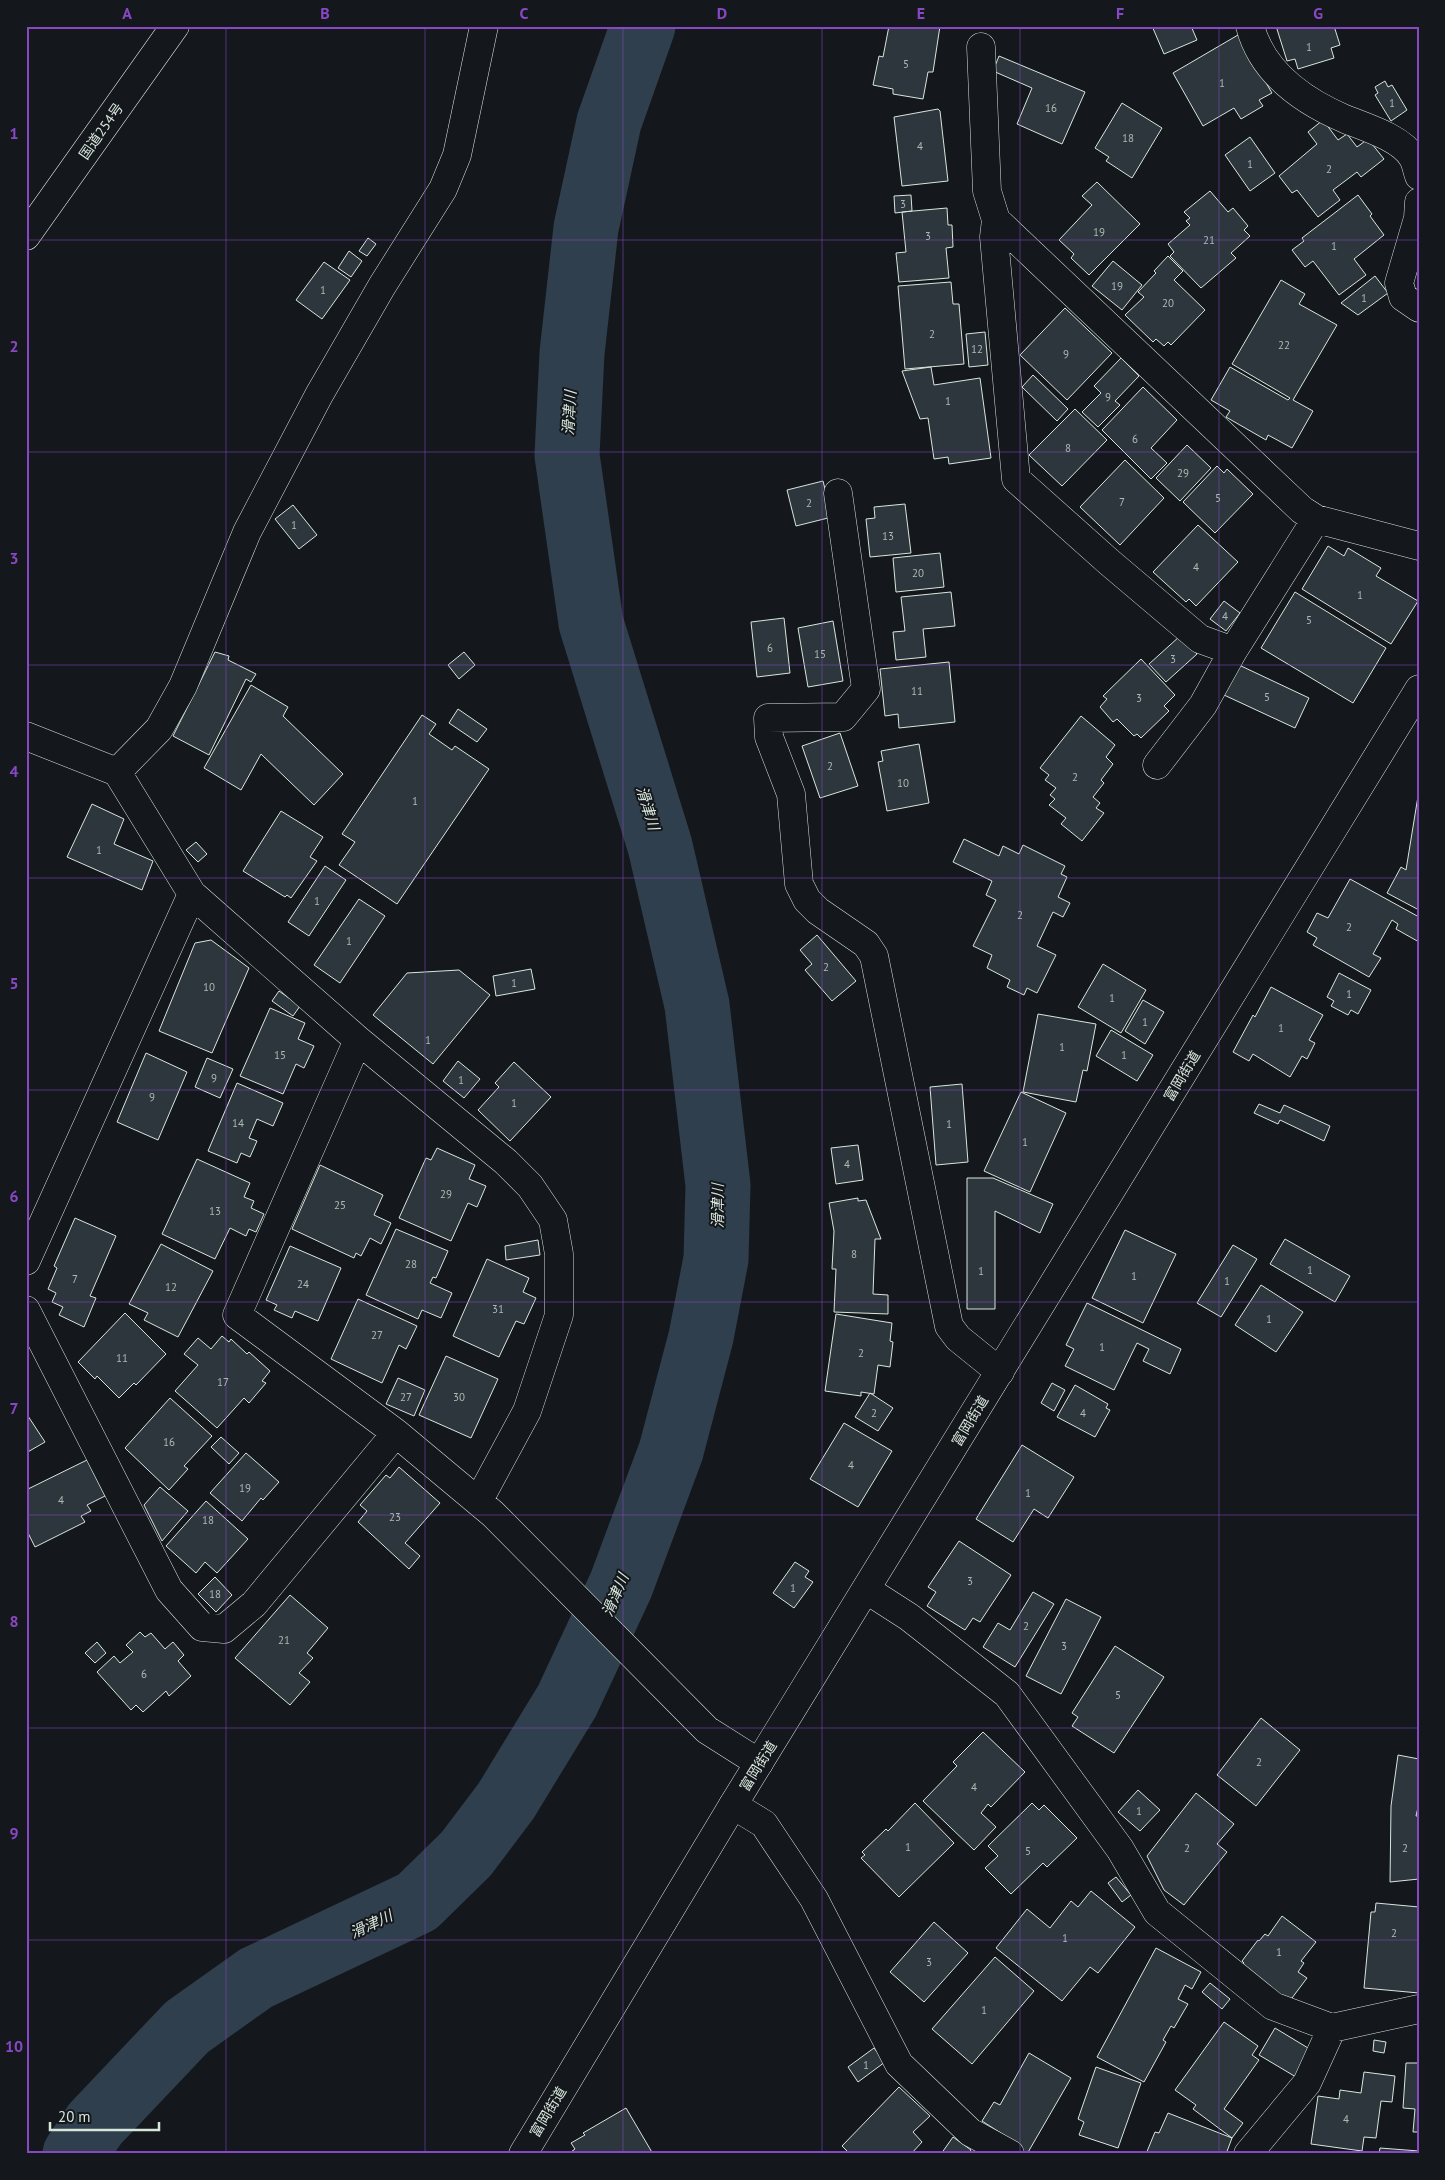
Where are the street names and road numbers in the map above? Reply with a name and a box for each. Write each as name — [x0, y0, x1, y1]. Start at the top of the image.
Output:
street label: 国道254号 — [75, 99, 127, 163]
street label: 富岡街道 — [1160, 1047, 1204, 1105]
street label: 富岡街道 — [948, 1392, 992, 1450]
street label: 富岡街道 — [736, 1737, 780, 1795]
street label: 富岡街道 — [526, 2083, 570, 2141]

